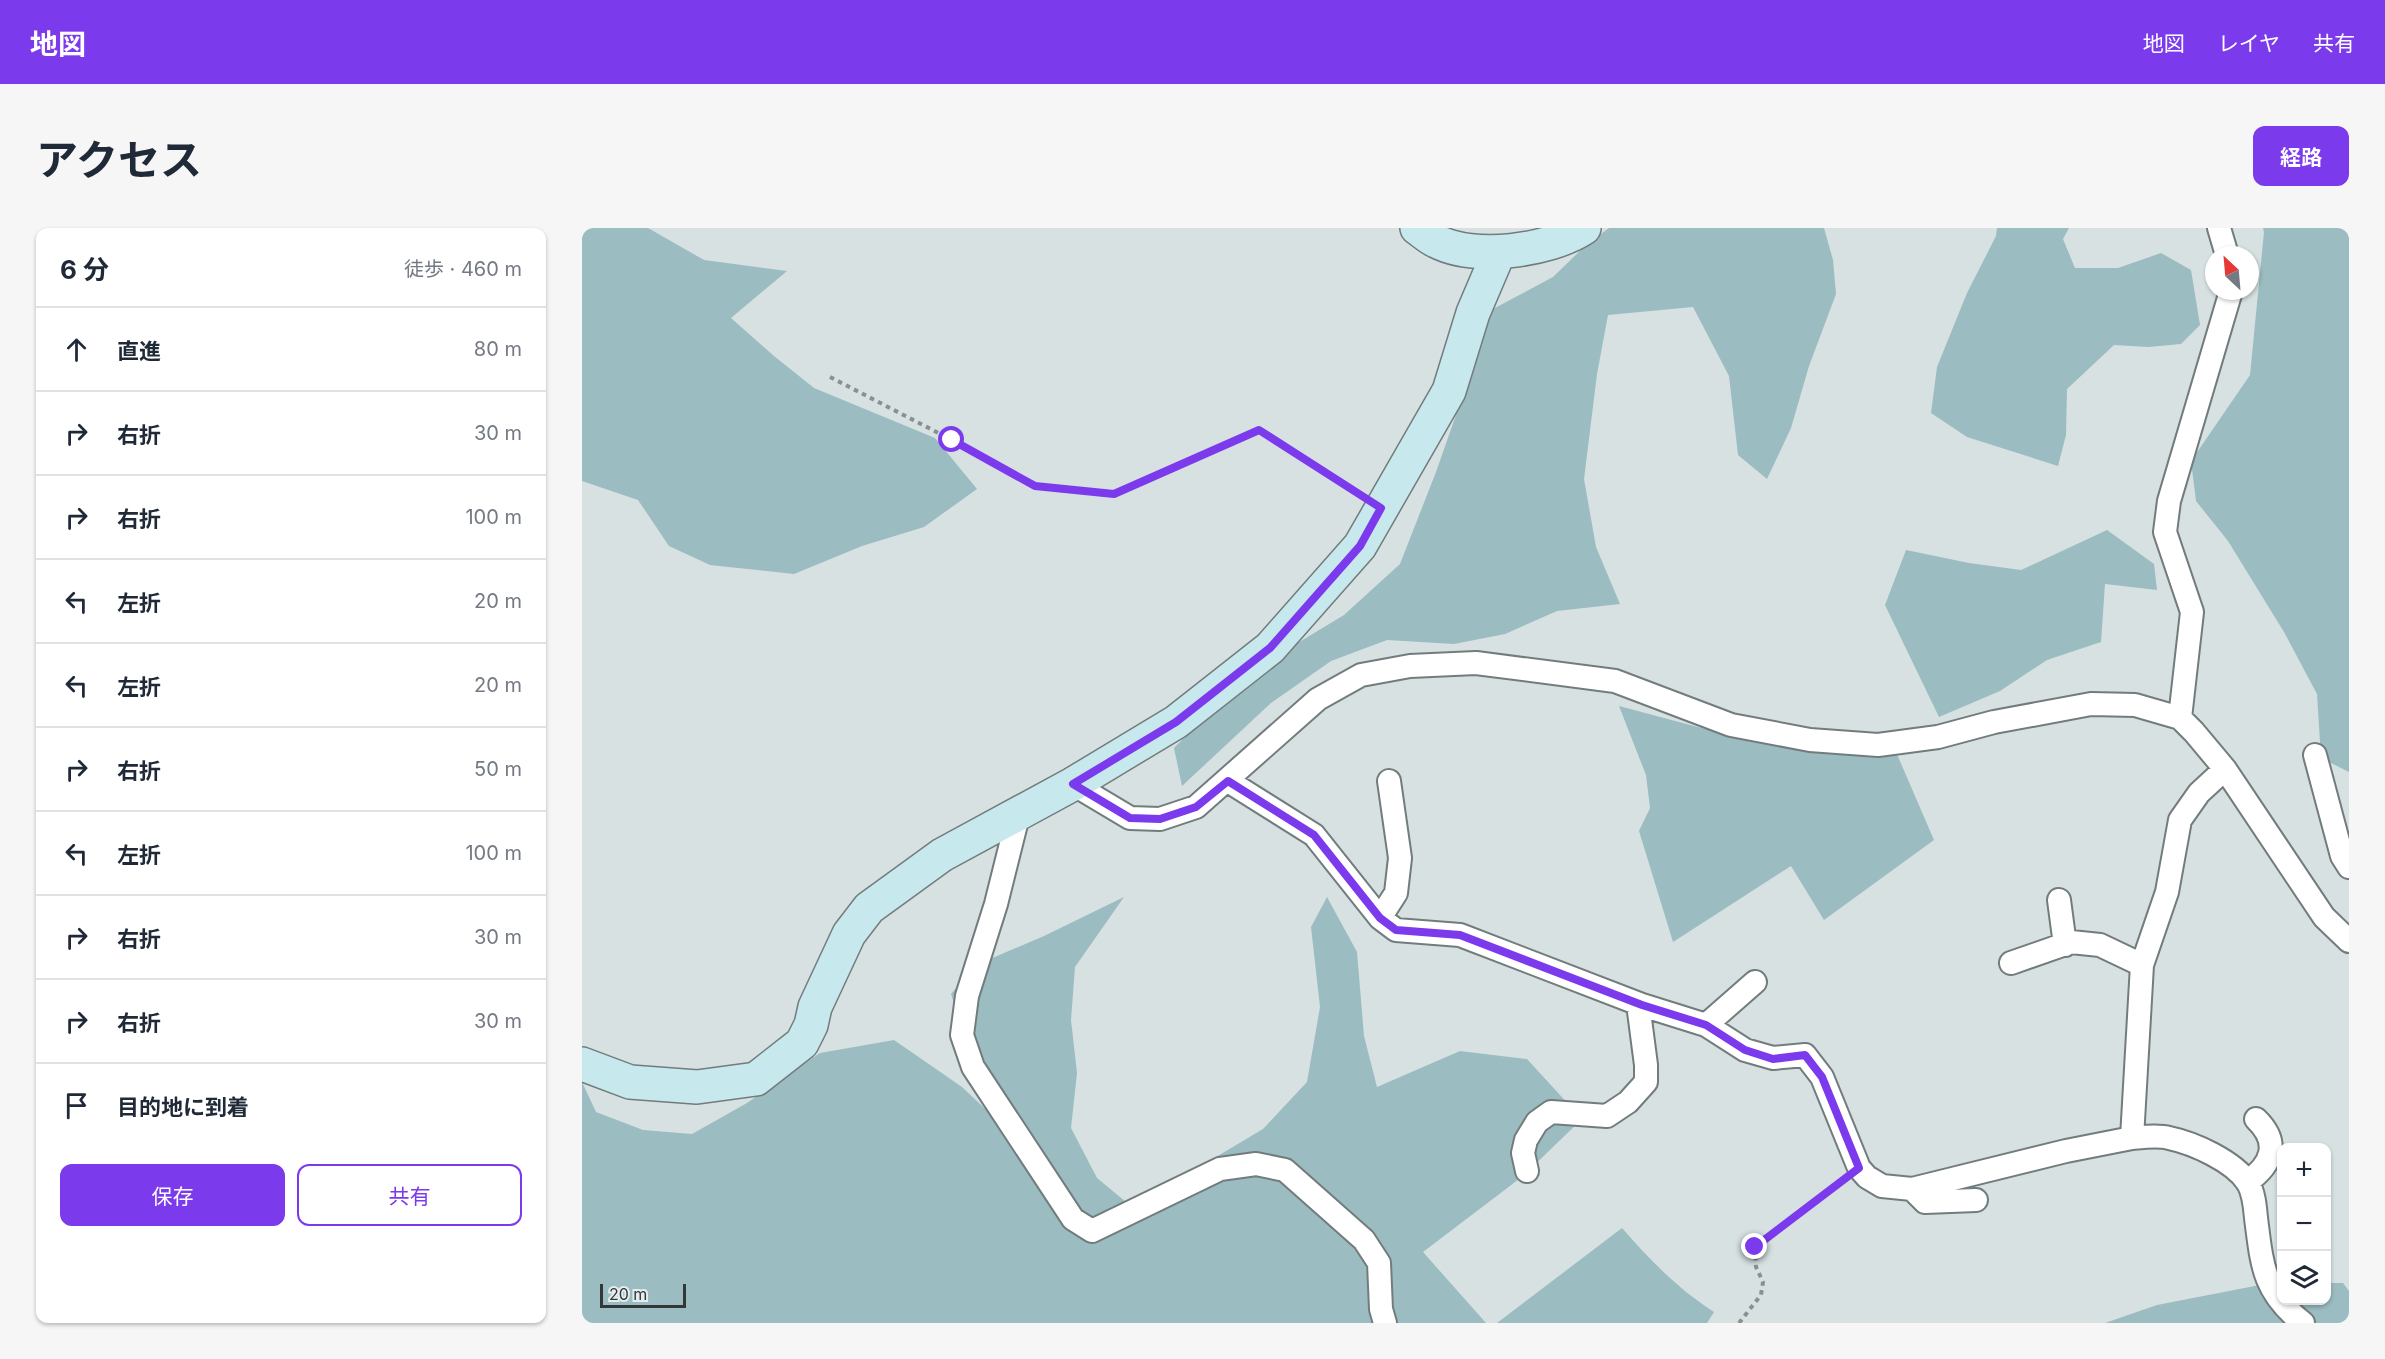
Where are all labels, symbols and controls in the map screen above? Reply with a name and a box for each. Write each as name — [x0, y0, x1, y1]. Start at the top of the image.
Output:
text: 地図 — [30, 27, 86, 61]
text: 地図 — [2143, 31, 2185, 56]
text: レイヤ — [2218, 31, 2280, 56]
text: 共有 — [2313, 31, 2355, 56]
button: 経路 — [2253, 126, 2349, 186]
text: アクセス — [36, 134, 202, 185]
north arrow — [2205, 246, 2259, 300]
text: 6 分 — [60, 254, 109, 285]
text: 徒歩 · 460 m — [404, 257, 522, 281]
icon: ahead — [60, 333, 93, 366]
text: 80 m — [474, 337, 522, 361]
text: 直進 — [117, 338, 161, 364]
icon: right — [60, 417, 93, 450]
text: 30 m — [474, 421, 522, 445]
text: 右折 — [117, 422, 161, 448]
route start — [938, 426, 964, 452]
icon: right — [60, 501, 93, 534]
text: 100 m — [465, 505, 522, 529]
text: 右折 — [117, 506, 161, 532]
icon: left — [60, 585, 93, 618]
text: 20 m — [474, 589, 522, 613]
text: 左折 — [117, 590, 161, 616]
icon: left — [60, 669, 93, 702]
text: 20 m — [474, 673, 522, 697]
text: 左折 — [117, 674, 161, 700]
icon: right — [60, 753, 93, 786]
text: 50 m — [474, 757, 522, 781]
text: 右折 — [117, 758, 161, 784]
icon: left — [60, 837, 93, 870]
text: 100 m — [465, 841, 522, 865]
text: 左折 — [117, 842, 161, 868]
icon: right — [60, 921, 93, 954]
text: 30 m — [474, 925, 522, 949]
text: 右折 — [117, 926, 161, 952]
icon: right — [60, 1005, 93, 1038]
text: 30 m — [474, 1009, 522, 1033]
text: 右折 — [117, 1010, 161, 1036]
icon: arrive — [60, 1089, 93, 1122]
text: 目的地に到着 — [117, 1094, 249, 1120]
map controls — [2277, 1143, 2331, 1305]
button: + — [2277, 1143, 2331, 1197]
button: 保存 — [60, 1164, 285, 1226]
button: 共有 — [297, 1164, 522, 1226]
button: − — [2277, 1197, 2331, 1251]
route end — [1741, 1233, 1767, 1259]
button: layers — [2277, 1251, 2331, 1305]
scale bar — [600, 1281, 686, 1308]
text: 20 m — [609, 1284, 647, 1304]

